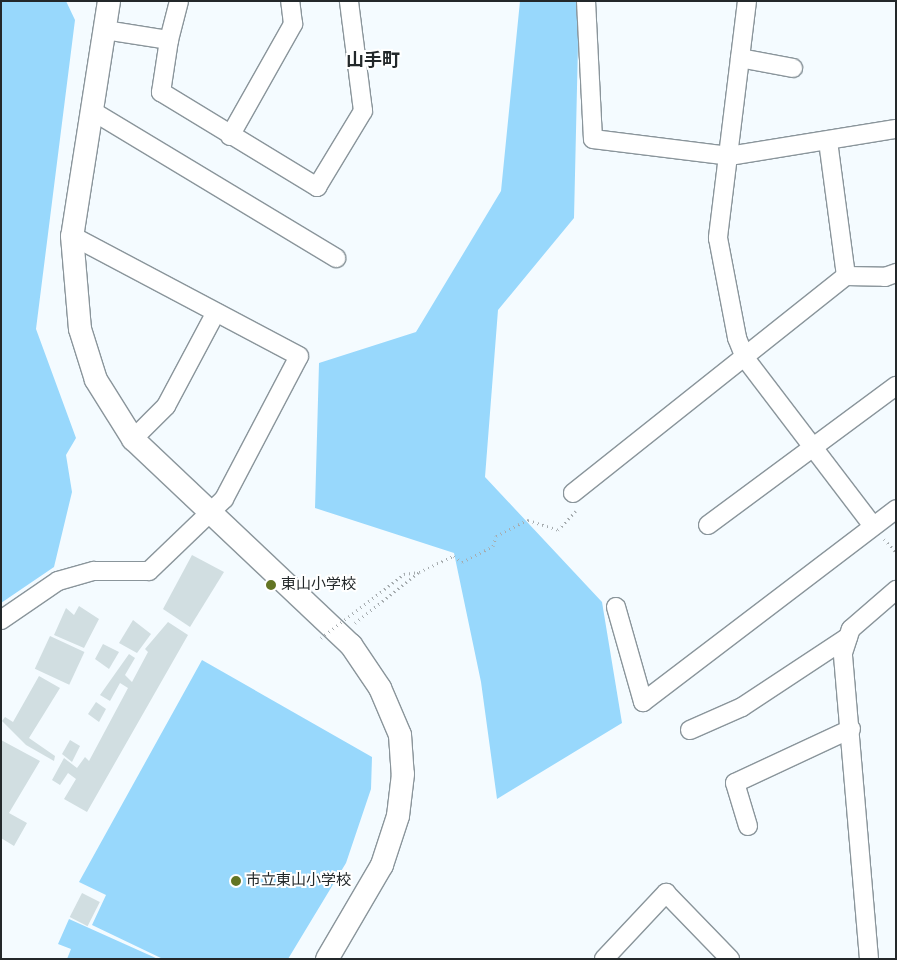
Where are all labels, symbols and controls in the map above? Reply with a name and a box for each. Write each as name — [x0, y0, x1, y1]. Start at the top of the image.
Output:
district label: 山手町 — [346, 49, 400, 71]
place label: 東山小学校 — [281, 576, 356, 594]
marker: 東山小学校 — [265, 579, 277, 591]
place label: 市立東山小学校 — [246, 872, 351, 890]
marker: 市立東山小学校 — [230, 875, 242, 887]

